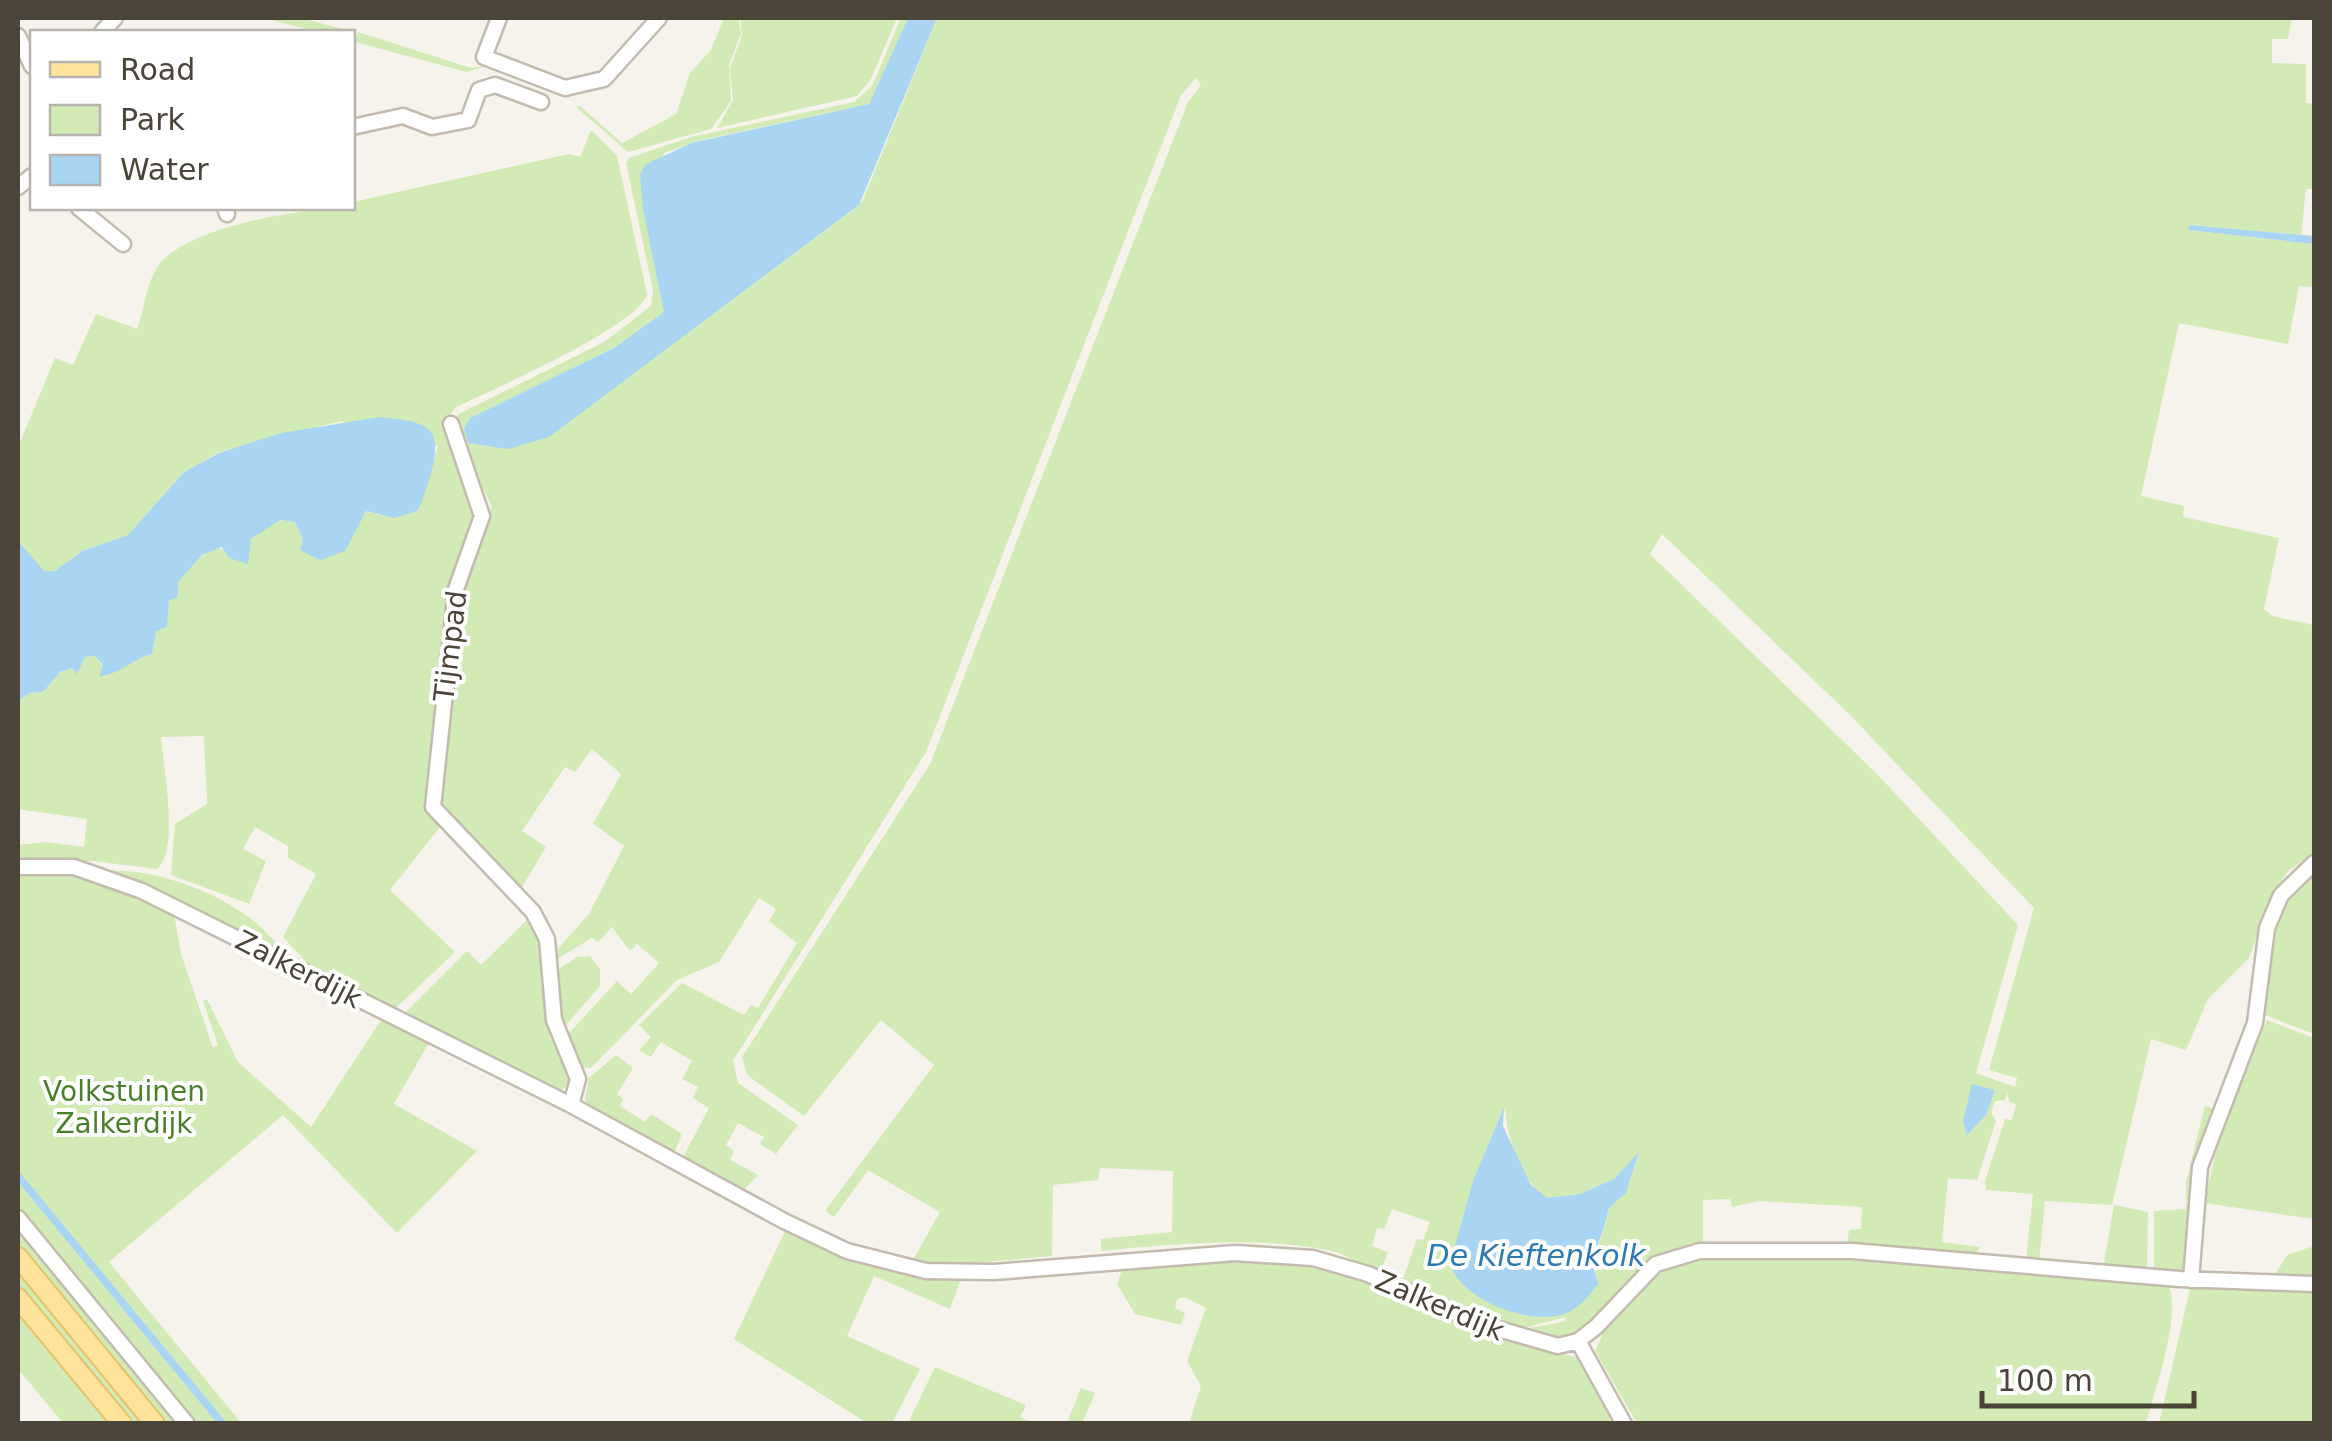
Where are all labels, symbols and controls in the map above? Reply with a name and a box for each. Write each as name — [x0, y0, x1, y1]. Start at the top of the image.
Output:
legend — [30, 30, 355, 210]
text: Road — [120, 52, 195, 87]
text: Park — [120, 102, 185, 137]
text: Water — [120, 152, 209, 187]
street label: Tijmpad — [427, 589, 474, 705]
street label: Zalkerdijk — [230, 924, 368, 1016]
park label: Volkstuinen Zalkerdijk — [43, 1075, 205, 1140]
water label: De Kieftenkolk — [1427, 1238, 1647, 1273]
street label: Zalkerdijk — [1370, 1263, 1510, 1348]
scale bar — [1982, 1346, 2194, 1408]
text: 100 m — [1997, 1363, 2093, 1398]

